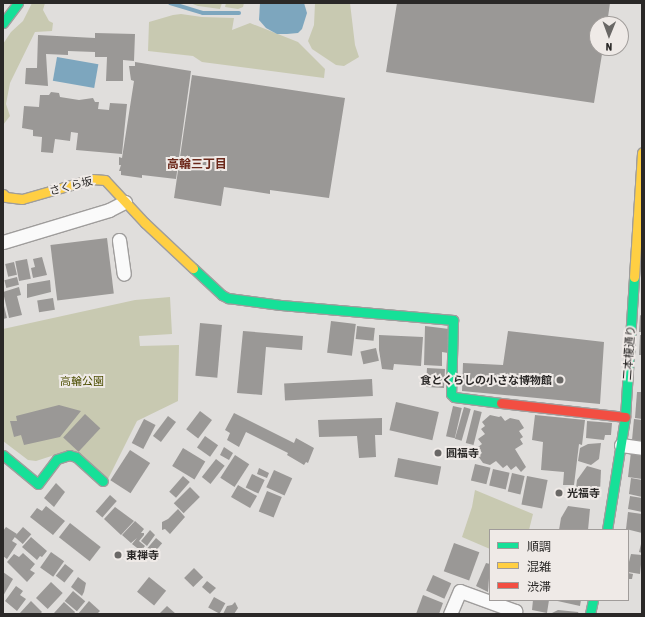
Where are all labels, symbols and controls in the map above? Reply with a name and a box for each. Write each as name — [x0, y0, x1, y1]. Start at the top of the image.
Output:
north arrow — [589, 16, 629, 56]
text: N — [605, 41, 612, 53]
district label: 高輪三丁目 — [167, 158, 227, 172]
street label: さくら坂 — [48, 174, 94, 198]
street label: 二本榎通り — [620, 325, 638, 381]
place label: 食とくらしの小さな博物館 — [420, 373, 552, 387]
park label: 高輪公園 — [60, 374, 104, 388]
marker: 食とくらしの小さな博物館 — [555, 375, 565, 385]
place label: 圓福寺 — [446, 446, 479, 460]
marker: 圓福寺 — [433, 448, 443, 458]
place label: 光福寺 — [567, 486, 600, 500]
marker: 光福寺 — [554, 488, 564, 498]
legend — [489, 529, 629, 601]
text: 順調 — [527, 540, 551, 554]
place label: 東禅寺 — [126, 548, 159, 562]
marker: 東禅寺 — [113, 550, 123, 560]
text: 混雑 — [527, 560, 551, 574]
text: 渋滞 — [527, 580, 551, 594]

